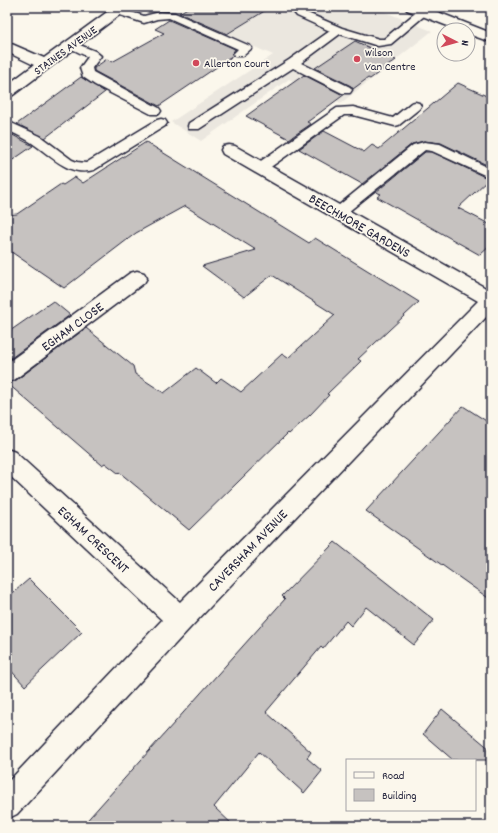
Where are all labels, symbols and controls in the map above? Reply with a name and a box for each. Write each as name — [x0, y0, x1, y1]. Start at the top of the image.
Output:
street label: STAINES AVENUE — [31, 22, 102, 80]
north arrow — [436, 22, 476, 62]
text: N — [456, 39, 472, 47]
place label: Wilson Van Centre — [365, 45, 416, 76]
marker: Wilson Van Centre — [352, 54, 362, 64]
place label: Allerton Court — [204, 56, 270, 73]
marker: Allerton Court — [191, 58, 201, 68]
street label: BEECHMORE GARDENS — [305, 190, 413, 264]
street label: EGHAM CLOSE — [38, 298, 109, 357]
street label: EGHAM CRESCENT — [52, 502, 133, 579]
street label: CAVERSHAM AVENUE — [204, 505, 293, 597]
legend — [346, 759, 476, 811]
text: Road — [382, 768, 404, 785]
text: Building — [382, 788, 417, 805]

